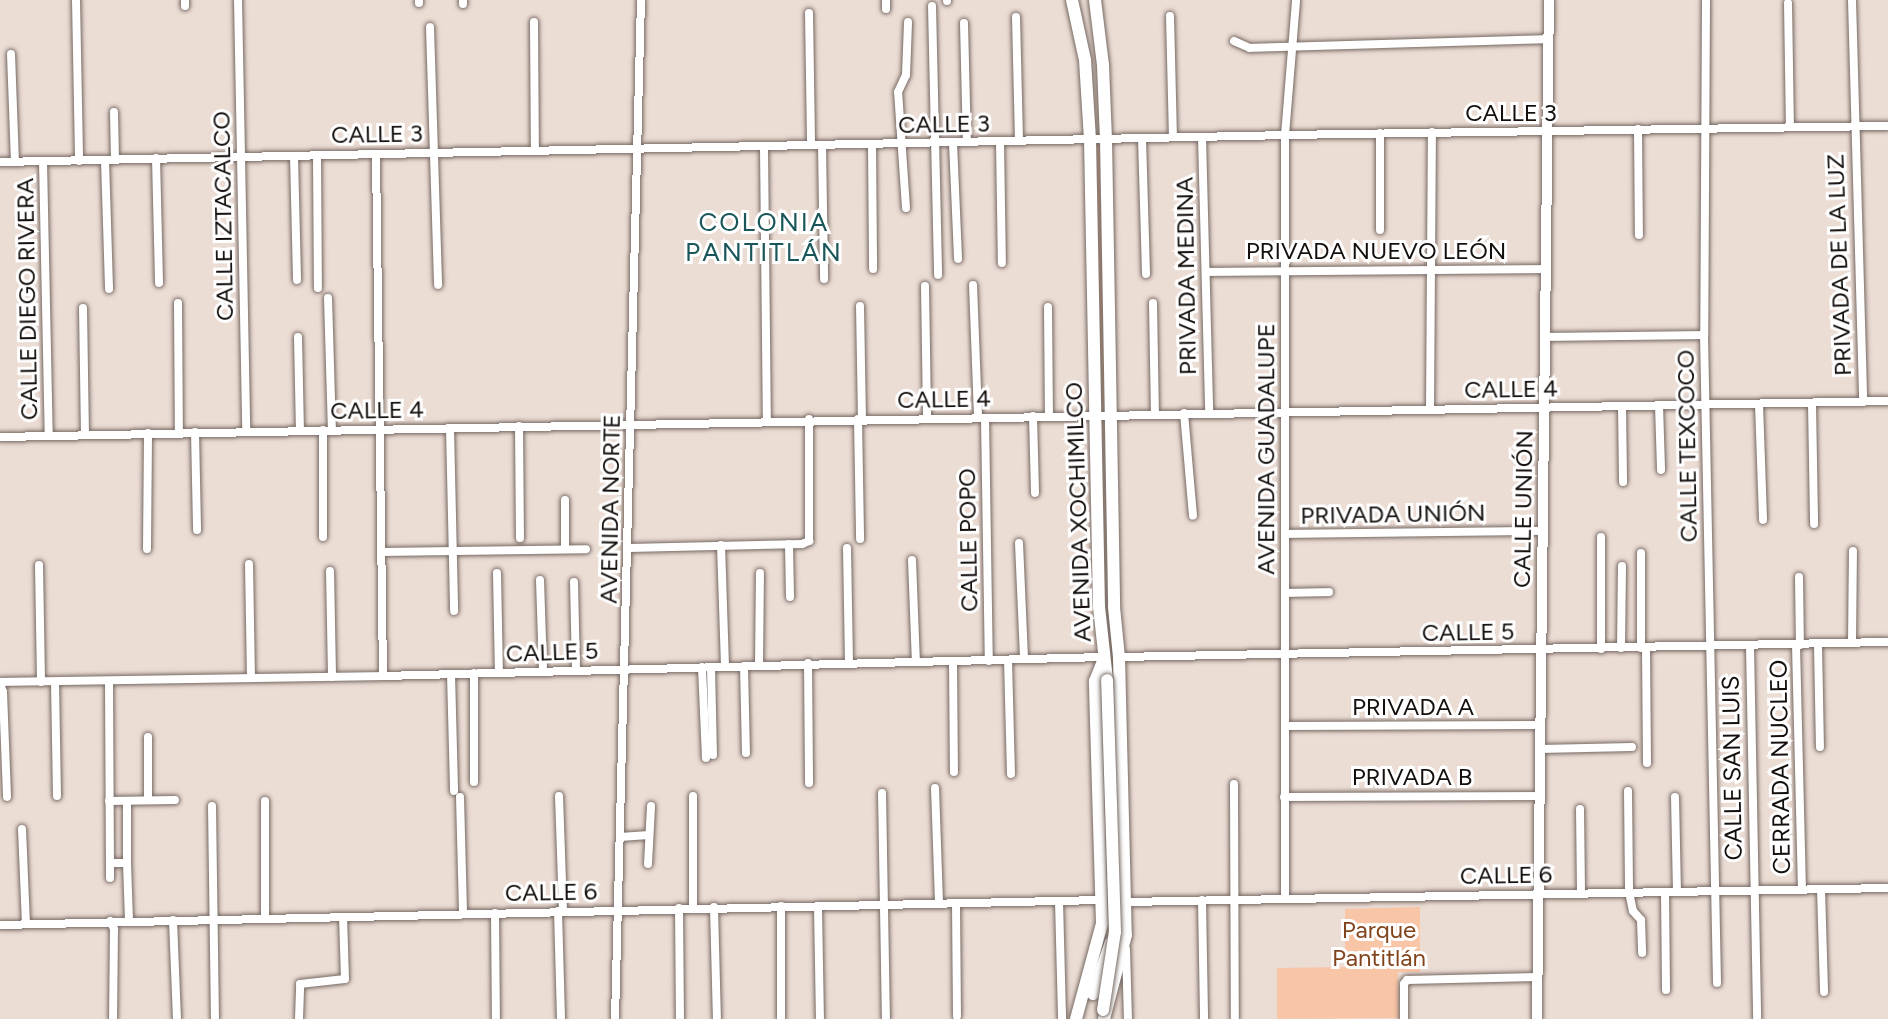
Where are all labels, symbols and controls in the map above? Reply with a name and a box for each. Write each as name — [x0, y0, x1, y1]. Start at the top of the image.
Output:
street label: CALLE 3 — [1465, 99, 1557, 127]
street label: CALLE 3 — [898, 109, 990, 139]
street label: CALLE IZTACALCO — [207, 111, 239, 321]
street label: CALLE 3 — [331, 119, 423, 149]
street label: PRIVADA DE LA LUZ — [1821, 154, 1857, 376]
street label: PRIVADA MEDINA — [1170, 177, 1202, 375]
street label: CALLE DIEGO RIVERA — [10, 178, 44, 420]
district label: COLONIA PANTITLÁN — [686, 207, 842, 268]
street label: PRIVADA NUEVO LEÓN — [1246, 237, 1506, 265]
street label: AVENIDA GUADALUPE — [1252, 323, 1280, 575]
street label: CALLE TEXCOCO — [1671, 349, 1703, 543]
street label: CALLE 4 — [1464, 374, 1558, 404]
street label: AVENIDA XOCHIMILCO — [1059, 381, 1097, 643]
street label: CALLE 4 — [897, 384, 991, 414]
street label: CALLE 4 — [330, 395, 424, 425]
street label: AVENIDA NORTE — [594, 414, 626, 604]
street label: CALLE UNIÓN — [1507, 430, 1539, 588]
street label: CALLE POPO — [952, 468, 984, 612]
street label: PRIVADA UNIÓN — [1300, 498, 1486, 530]
street label: CALLE 5 — [1422, 617, 1514, 647]
street label: CALLE 5 — [505, 636, 599, 668]
street label: CERRADA NUCLEO — [1764, 659, 1796, 875]
street label: CALLE SAN LUIS — [1716, 675, 1748, 861]
street label: PRIVADA A — [1352, 693, 1474, 721]
street label: PRIVADA B — [1352, 763, 1472, 791]
street label: CALLE 6 — [1460, 860, 1552, 890]
street label: CALLE 6 — [505, 877, 597, 907]
park label: Parque Pantitlán — [1332, 916, 1426, 972]

